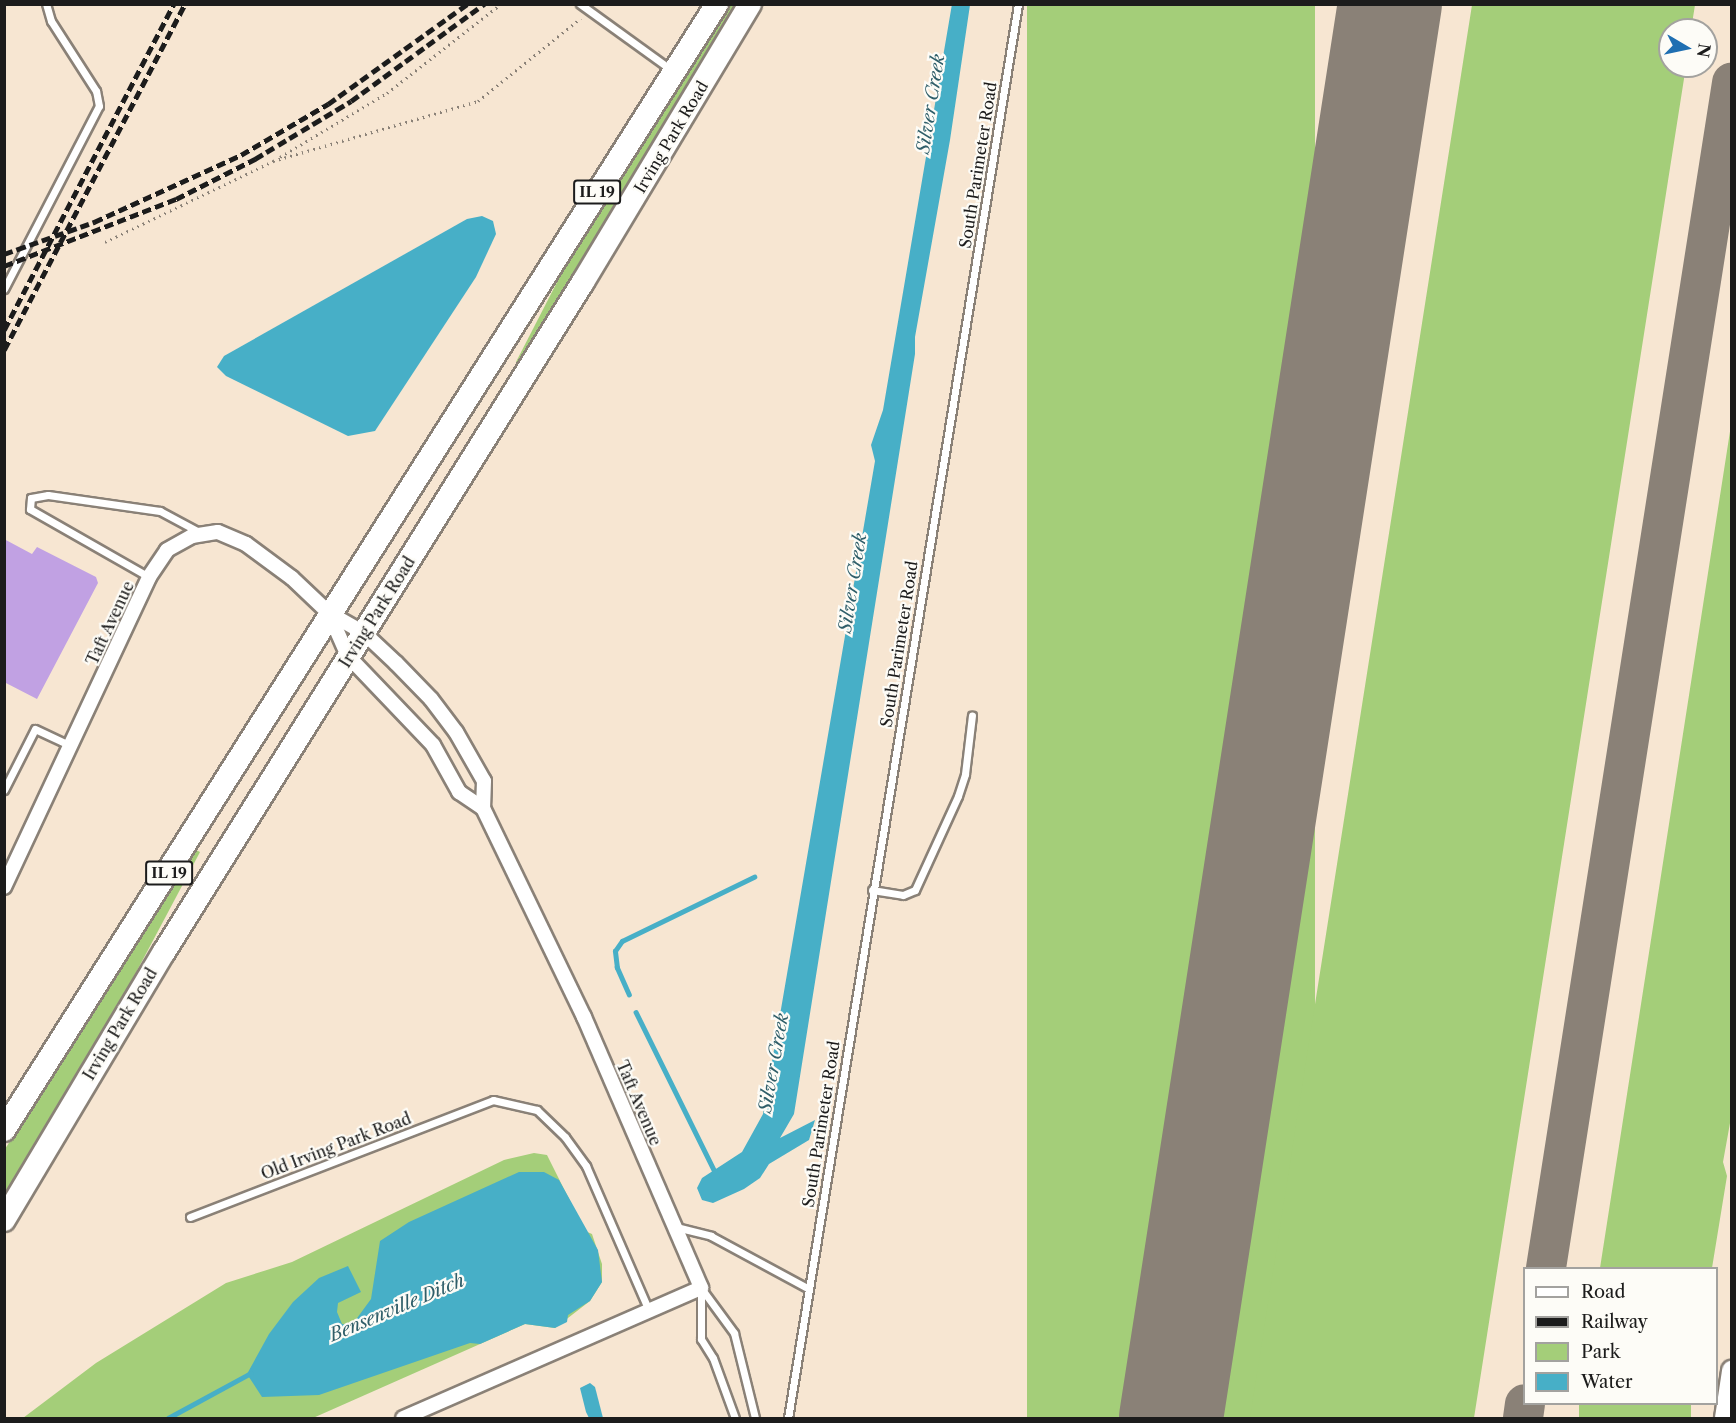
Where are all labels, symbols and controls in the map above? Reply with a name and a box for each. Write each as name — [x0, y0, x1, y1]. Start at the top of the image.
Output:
north arrow — [1658, 18, 1718, 78]
text: N — [1693, 42, 1715, 59]
water label: Silver Creek — [912, 53, 950, 155]
street label: Irving Park Road — [630, 77, 712, 197]
street label: South Parimeter Road — [955, 80, 1001, 250]
road number: IL 19 — [572, 180, 622, 204]
water label: Silver Creek — [834, 532, 872, 634]
street label: Irving Park Road — [335, 553, 419, 671]
street label: South Parimeter Road — [876, 559, 922, 729]
street label: Taft Avenue — [82, 578, 138, 668]
road number: IL 19 — [144, 861, 195, 885]
street label: Irving Park Road — [79, 964, 161, 1084]
water label: Silver Creek — [755, 1012, 793, 1114]
street label: South Parimeter Road — [798, 1039, 844, 1209]
street label: Taft Avenue — [612, 1057, 666, 1149]
street label: Old Irving Park Road — [258, 1108, 414, 1184]
legend — [1523, 1267, 1718, 1405]
water label: Bensenville Ditch — [326, 1270, 468, 1346]
text: Road — [1581, 1281, 1626, 1303]
text: Railway — [1581, 1311, 1648, 1333]
text: Park — [1581, 1341, 1620, 1363]
text: Water — [1581, 1371, 1633, 1393]

